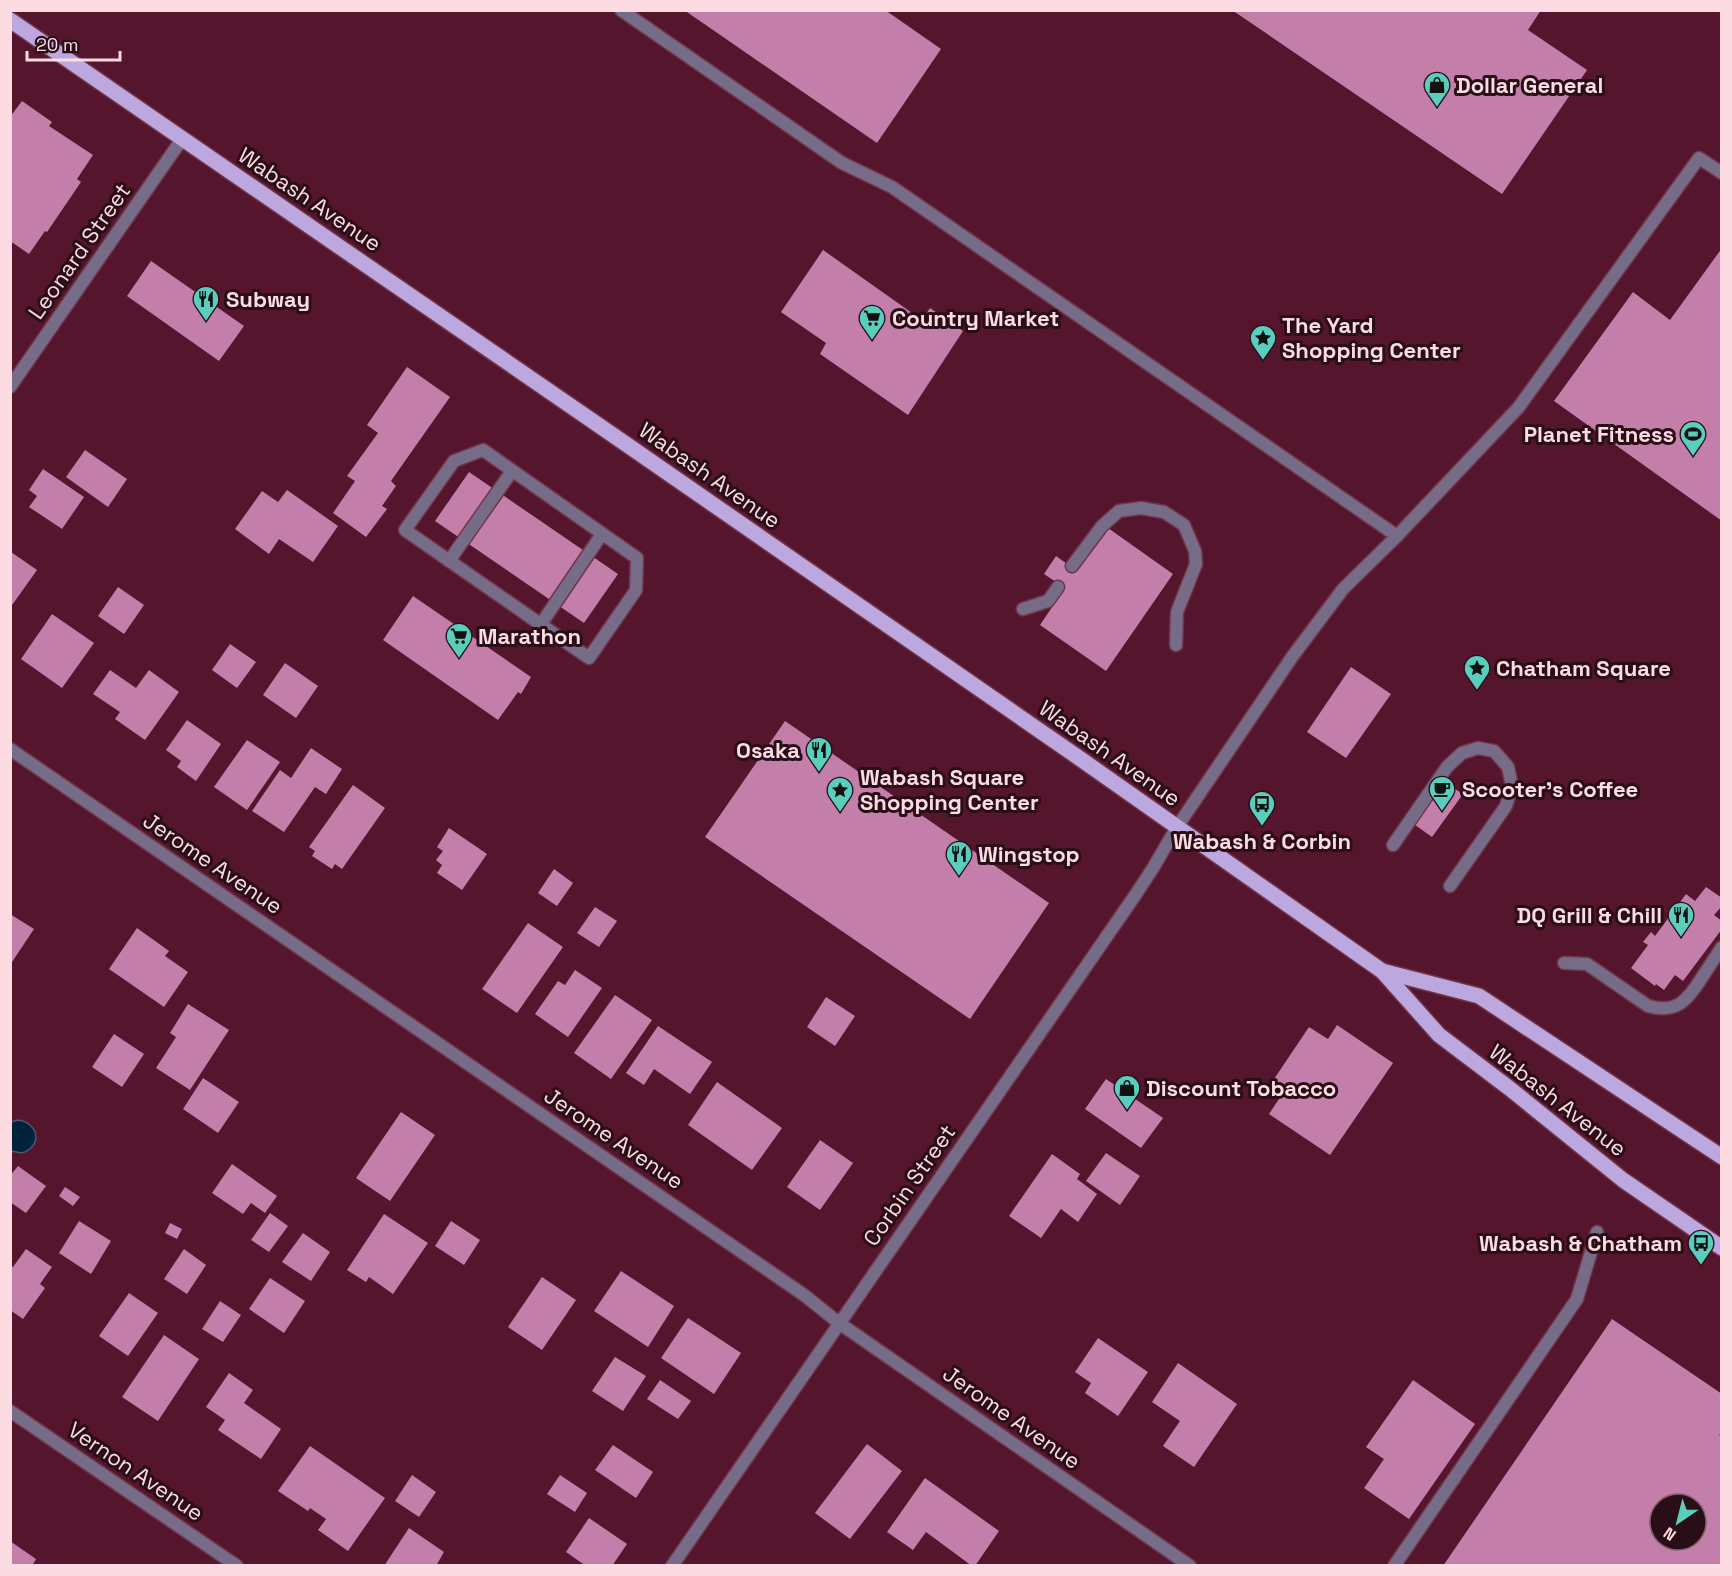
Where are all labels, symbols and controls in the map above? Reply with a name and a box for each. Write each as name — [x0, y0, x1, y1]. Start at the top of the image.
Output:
scale bar — [27, 24, 120, 62]
text: 20 m — [36, 33, 79, 56]
shop icon: Dollar General — [1422, 70, 1452, 108]
place label: Dollar General — [1456, 71, 1603, 99]
street label: Wabash Avenue — [233, 141, 387, 257]
street label: Leonard Street — [22, 178, 136, 324]
restaurant icon: Subway — [191, 284, 221, 322]
place label: Subway — [226, 285, 310, 313]
supermarket icon: Country Market — [857, 303, 887, 341]
place label: Country Market — [892, 304, 1059, 332]
place label: The Yard Shopping Center — [1282, 311, 1461, 364]
place icon: The Yard Shopping Center — [1248, 323, 1278, 361]
street label: Wabash Avenue — [634, 416, 786, 534]
sports icon: Planet Fitness — [1678, 419, 1708, 457]
place label: Planet Fitness — [1524, 420, 1674, 448]
supermarket icon: Marathon — [444, 621, 474, 659]
place label: Marathon — [478, 622, 581, 650]
place icon: Chatham Square — [1462, 653, 1492, 691]
place label: Chatham Square — [1496, 654, 1671, 682]
street label: Wabash Avenue — [1034, 694, 1186, 812]
restaurant icon: Osaka — [804, 735, 834, 773]
place label: Osaka — [736, 736, 800, 764]
place label: Wabash Square Shopping Center — [860, 763, 1039, 816]
cafe icon: Scooter's Coffee — [1427, 774, 1457, 812]
place icon: Wabash Square Shopping Center — [825, 775, 855, 813]
place label: Scooter's Coffee — [1462, 775, 1638, 803]
bus stop icon: Wabash & Corbin — [1247, 789, 1277, 827]
street label: Jerome Avenue — [138, 806, 288, 920]
place label: Wabash & Corbin — [1173, 827, 1351, 855]
restaurant icon: Wingstop — [944, 839, 974, 877]
place label: Wingstop — [978, 840, 1080, 868]
restaurant icon: DQ Grill & Chill — [1666, 900, 1696, 938]
place label: DQ Grill & Chill — [1517, 901, 1662, 929]
street label: Wabash Avenue — [1484, 1038, 1632, 1162]
shop icon: Discount Tobacco — [1112, 1073, 1142, 1111]
place label: Discount Tobacco — [1146, 1074, 1336, 1102]
street label: Jerome Avenue — [539, 1081, 689, 1195]
street label: Corbin Street — [857, 1119, 961, 1251]
bus stop icon: Wabash & Chatham — [1686, 1228, 1716, 1266]
place label: Wabash & Chatham — [1479, 1229, 1682, 1257]
street label: Jerome Avenue — [938, 1359, 1086, 1475]
street label: Vernon Avenue — [63, 1415, 209, 1527]
north arrow — [1648, 1492, 1708, 1552]
text: N — [1659, 1522, 1680, 1546]

